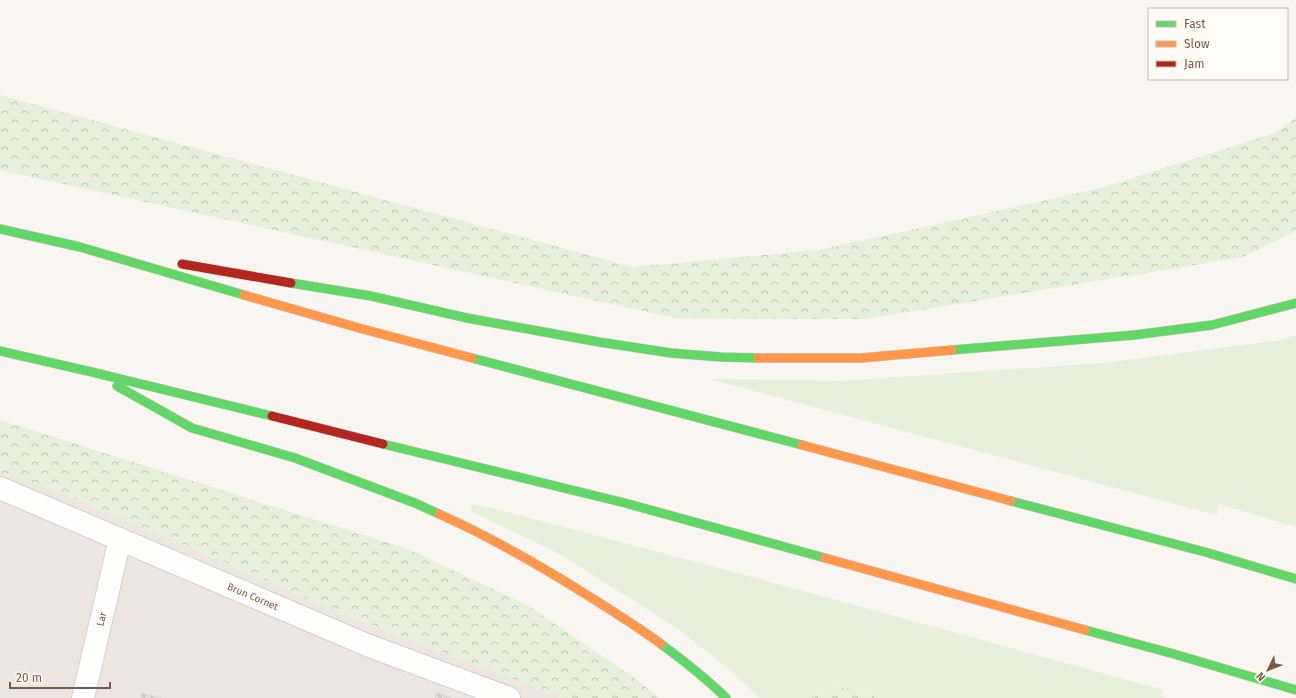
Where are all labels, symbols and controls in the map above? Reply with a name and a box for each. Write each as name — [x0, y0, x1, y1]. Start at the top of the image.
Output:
legend — [1148, 8, 1288, 80]
text: Fast — [1184, 17, 1206, 31]
text: Slow — [1184, 37, 1210, 51]
text: Jam — [1184, 57, 1204, 71]
street label: Brun Cornet — [225, 581, 280, 613]
street label: Lar — [95, 611, 109, 627]
north arrow — [1248, 650, 1288, 690]
scale bar — [10, 664, 110, 690]
text: N — [1254, 669, 1268, 684]
text: 20 m — [16, 671, 42, 685]

